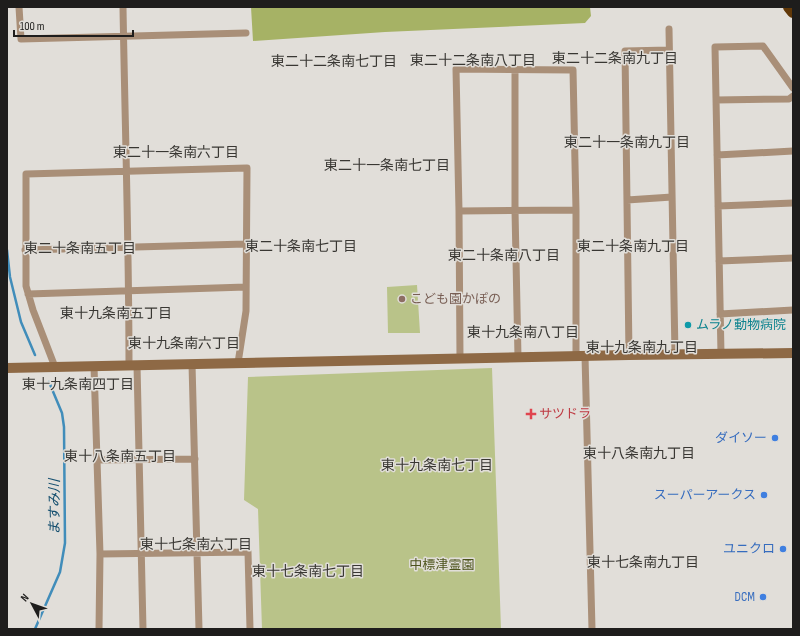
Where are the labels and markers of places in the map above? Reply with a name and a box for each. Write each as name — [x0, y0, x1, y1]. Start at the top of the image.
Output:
place label: こども園かぽの — [410, 291, 501, 307]
marker: こども園かぽの — [397, 294, 407, 304]
place label: ムラノ動物病院 — [696, 317, 786, 333]
marker: ムラノ動物病院 — [683, 320, 693, 330]
place label: サツドラ — [539, 406, 591, 422]
marker: サツドラ — [526, 409, 536, 419]
place label: ダイソー — [715, 430, 767, 446]
marker: ダイソー — [770, 433, 780, 443]
place label: スーパーアークス — [654, 487, 756, 503]
marker: スーパーアークス — [759, 490, 769, 500]
place label: ユニクロ — [723, 541, 775, 557]
marker: ユニクロ — [778, 544, 788, 554]
place label: DCM — [735, 589, 755, 605]
marker: DCM — [758, 592, 768, 602]

